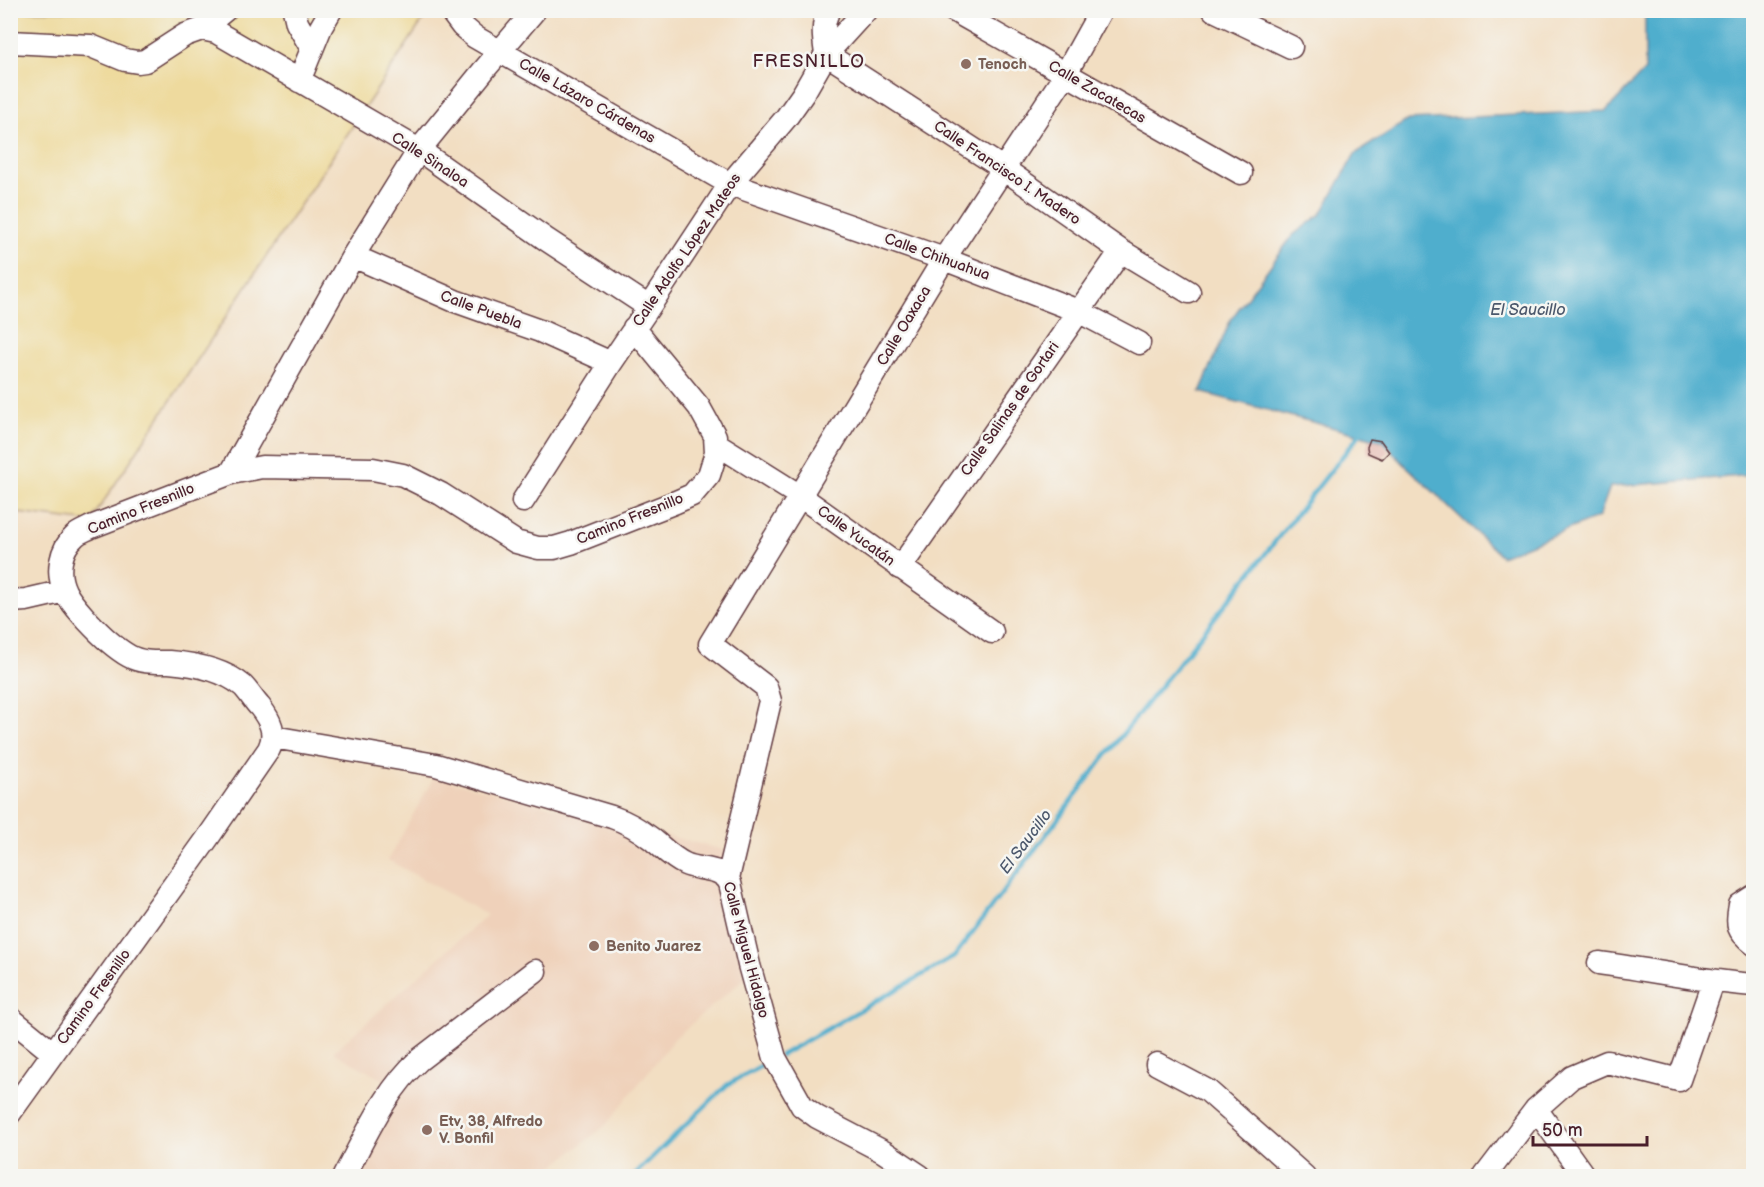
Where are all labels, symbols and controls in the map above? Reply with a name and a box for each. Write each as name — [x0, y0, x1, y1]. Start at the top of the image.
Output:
district label: FRESNILLO — [753, 51, 865, 72]
street label: Calle Lázaro Cárdenas — [515, 54, 659, 148]
place label: Tenoch — [978, 55, 1027, 74]
street label: Calle Zacatecas — [1045, 56, 1150, 128]
marker: Tenoch — [959, 57, 973, 71]
street label: Calle Francisco I. Madero — [930, 117, 1084, 229]
street label: Calle Sinaloa — [388, 128, 472, 192]
street label: Calle Adolfo López Mateos — [629, 169, 746, 330]
street label: Calle Chihuahua — [881, 229, 993, 285]
street label: Calle Oaxaca — [873, 283, 935, 369]
street label: Calle Puebla — [438, 286, 524, 334]
water label: El Saucillo — [1490, 301, 1566, 320]
street label: Calle Salinas de Gortari — [956, 338, 1064, 480]
street label: Camino Fresnillo — [85, 479, 197, 539]
street label: Camino Fresnillo — [574, 489, 686, 549]
street label: Calle Yucatán — [813, 501, 899, 571]
water label: El Saucillo — [996, 806, 1056, 878]
street label: Calle Miguel Hidalgo — [719, 880, 773, 1020]
place label: Benito Juarez — [606, 937, 702, 956]
marker: Benito Juarez — [587, 939, 601, 953]
street label: Camino Fresnillo — [53, 945, 135, 1049]
scale bar — [1533, 1109, 1647, 1147]
place label: Etv, 38, Alfredo V. Bonfil — [439, 1112, 543, 1148]
text: 50 m — [1542, 1120, 1583, 1141]
marker: Etv, 38, Alfredo V. Bonfil — [420, 1123, 434, 1137]

